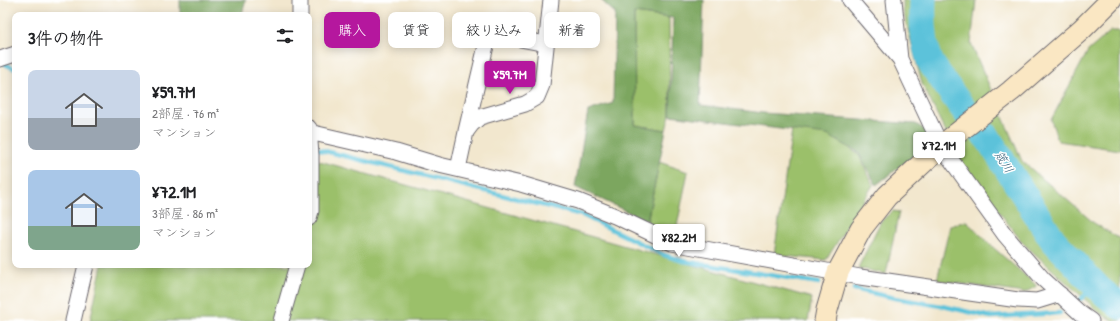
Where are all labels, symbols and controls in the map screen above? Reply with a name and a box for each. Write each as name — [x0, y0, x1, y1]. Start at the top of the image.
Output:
chip: 購入 — [324, 12, 380, 48]
chip: 賃貸 — [388, 12, 444, 48]
chip: 絞り込み — [452, 12, 536, 48]
chip: 新着 — [544, 12, 600, 48]
icon: filters — [274, 25, 296, 47]
text: 3件の物件 — [28, 26, 104, 49]
pin: ¥59.7M — [477, 61, 543, 95]
text: ¥59.7M — [493, 65, 527, 83]
text: ¥59.7M — [152, 80, 196, 103]
icon: home — [60, 86, 108, 134]
text: 2部屋 · 76 m² — [152, 104, 219, 122]
text: マンション — [152, 123, 216, 141]
pin: ¥72.1M — [906, 132, 972, 166]
text: ¥72.1M — [922, 136, 956, 154]
water label: 筬川 — [991, 147, 1018, 176]
text: ¥72.1M — [152, 180, 196, 203]
icon: home — [60, 186, 108, 234]
text: 3部屋 · 86 m² — [152, 204, 218, 222]
text: マンション — [152, 223, 216, 241]
pin: ¥82.2M — [646, 224, 712, 258]
text: ¥82.2M — [662, 228, 696, 246]

